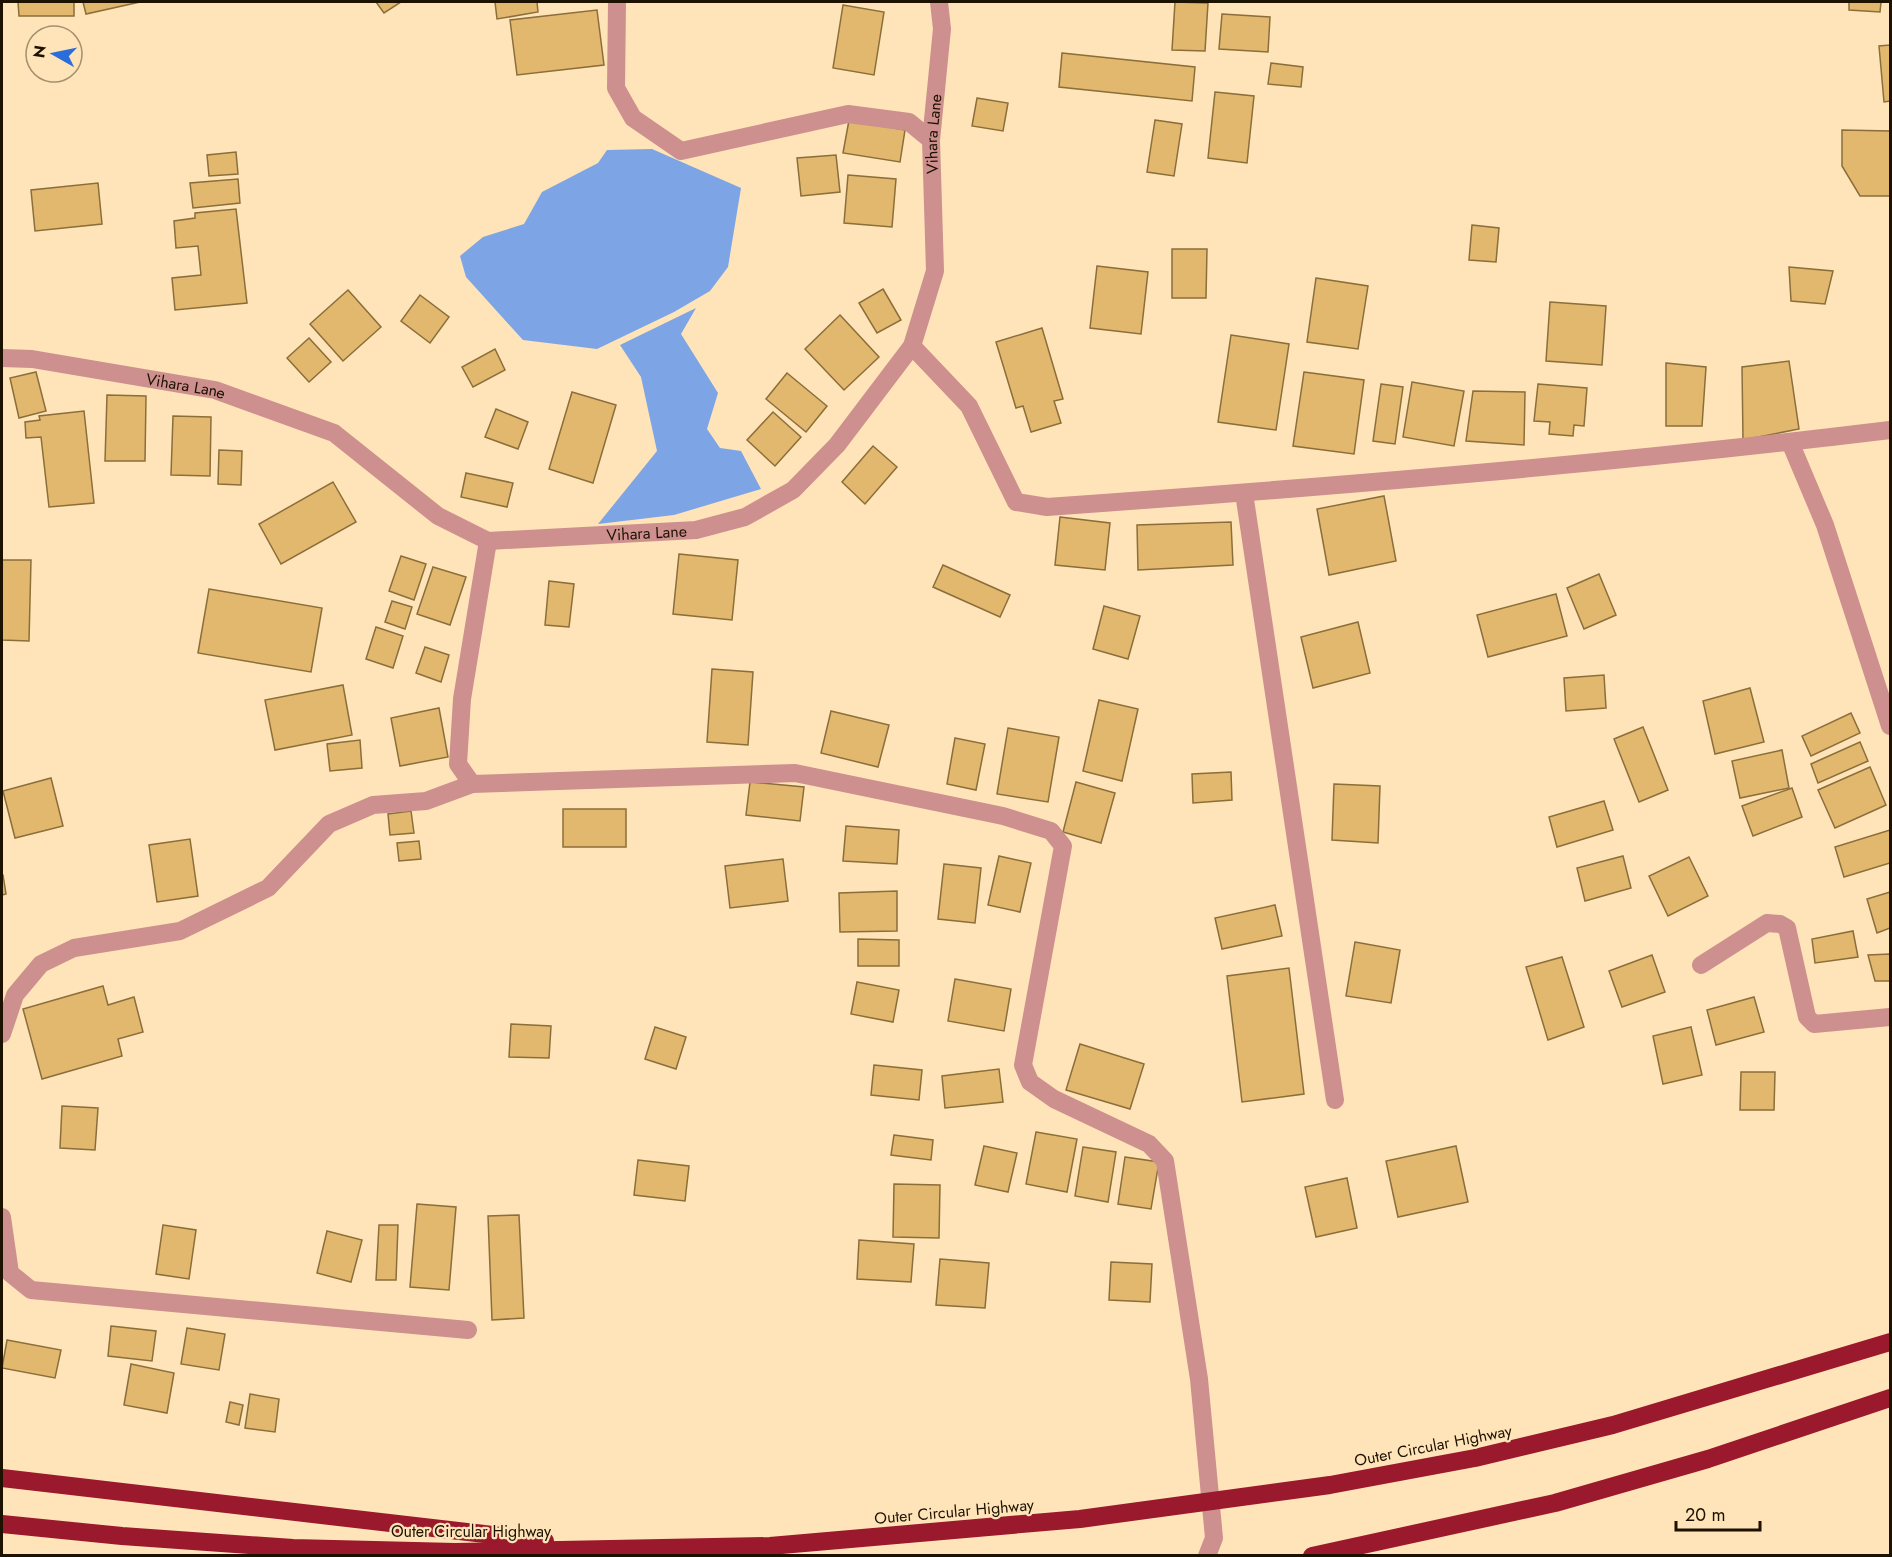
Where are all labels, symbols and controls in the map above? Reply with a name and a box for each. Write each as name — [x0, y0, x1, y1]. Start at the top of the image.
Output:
north arrow — [24, 24, 84, 84]
text: N — [27, 44, 52, 60]
street label: Vihara Lane — [920, 93, 948, 174]
street label: Vihara Lane — [144, 367, 229, 405]
street label: Vihara Lane — [606, 520, 687, 547]
street label: Outer Circular Highway — [1352, 1419, 1515, 1472]
street label: Outer Circular Highway — [873, 1493, 1036, 1530]
scale bar — [1676, 1494, 1760, 1532]
text: 20 m — [1685, 1502, 1725, 1528]
street label: Outer Circular Highway — [391, 1520, 552, 1543]

